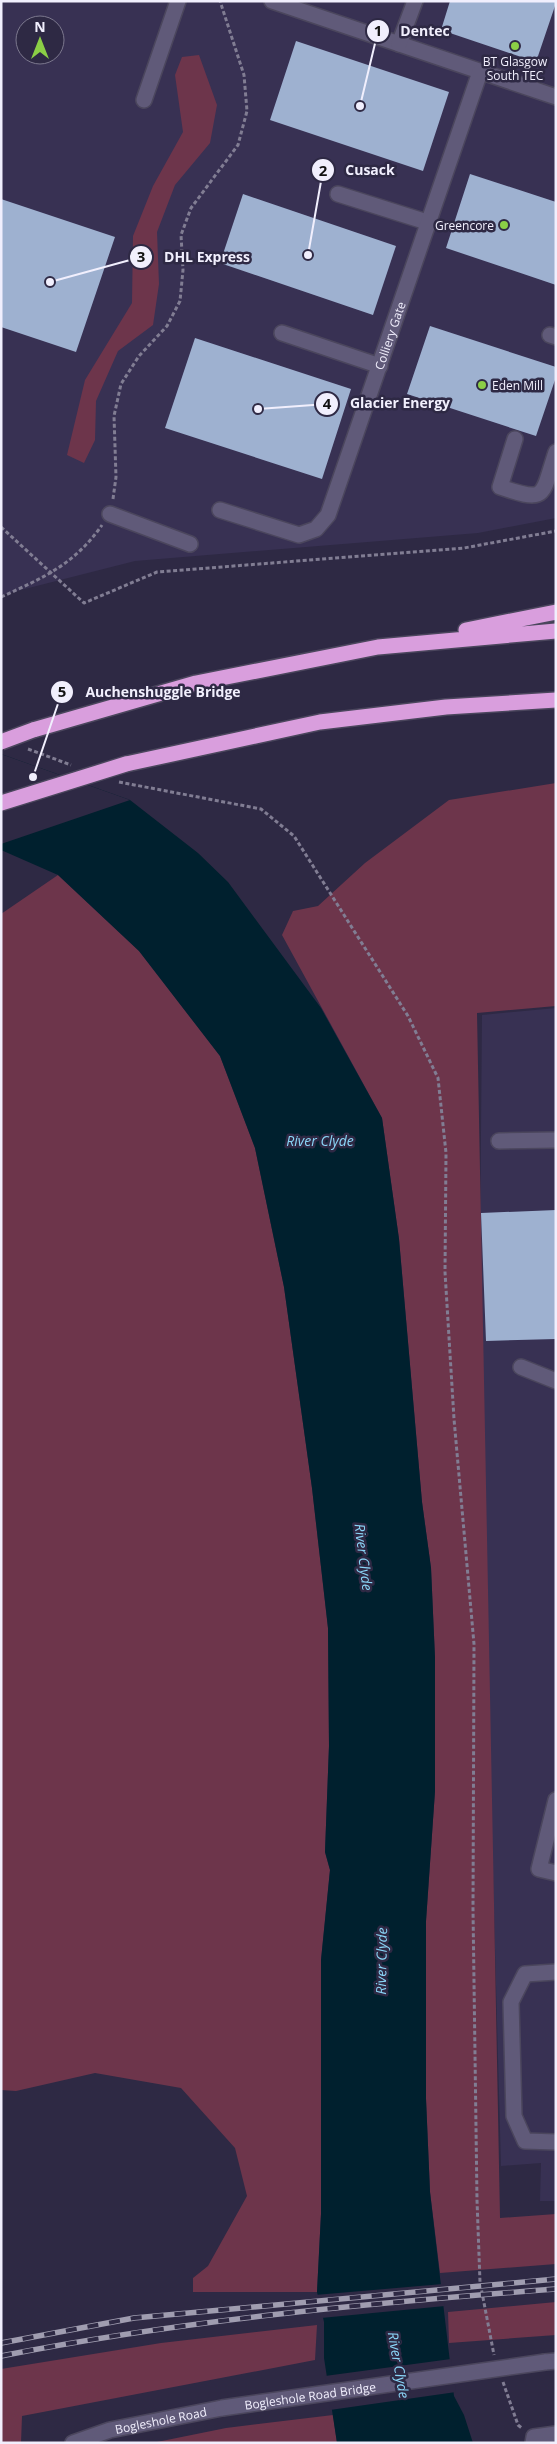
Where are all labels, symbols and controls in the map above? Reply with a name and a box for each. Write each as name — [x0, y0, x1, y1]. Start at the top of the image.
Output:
north arrow — [15, 15, 65, 65]
text: N — [34, 17, 46, 36]
callout: Dentec — [365, 17, 460, 46]
text: 1 — [374, 20, 382, 40]
text: Dentec — [400, 21, 450, 40]
marker: BT Glasgow South TEC — [509, 40, 521, 52]
place label: BT Glasgow South TEC — [483, 53, 548, 84]
callout: Cusack — [311, 156, 405, 185]
text: 2 — [319, 160, 328, 180]
text: Cusack — [345, 160, 395, 179]
place label: Greencore — [435, 217, 494, 234]
marker: Greencore — [498, 219, 510, 231]
callout: DHL Express — [129, 242, 259, 271]
text: 3 — [137, 246, 145, 266]
text: DHL Express — [164, 247, 250, 266]
street label: Colliery Gate — [370, 299, 409, 372]
place label: Eden Mill — [492, 377, 543, 394]
marker: Eden Mill — [476, 379, 488, 391]
callout: Glacier Energy — [315, 389, 460, 418]
text: 4 — [323, 393, 332, 413]
text: Glacier Energy — [350, 393, 450, 412]
callout: Auchenshuggle Bridge — [50, 677, 250, 706]
text: 5 — [58, 681, 66, 701]
text: Auchenshuggle Bridge — [85, 682, 241, 701]
water label: River Clyde — [286, 1131, 354, 1150]
water label: River Clyde — [350, 1522, 378, 1592]
water label: River Clyde — [371, 1927, 391, 1995]
water label: River Clyde — [384, 2330, 414, 2400]
street label: Bogleshole Road Bridge — [243, 2378, 377, 2413]
street label: Bogleshole Road — [113, 2403, 208, 2437]

